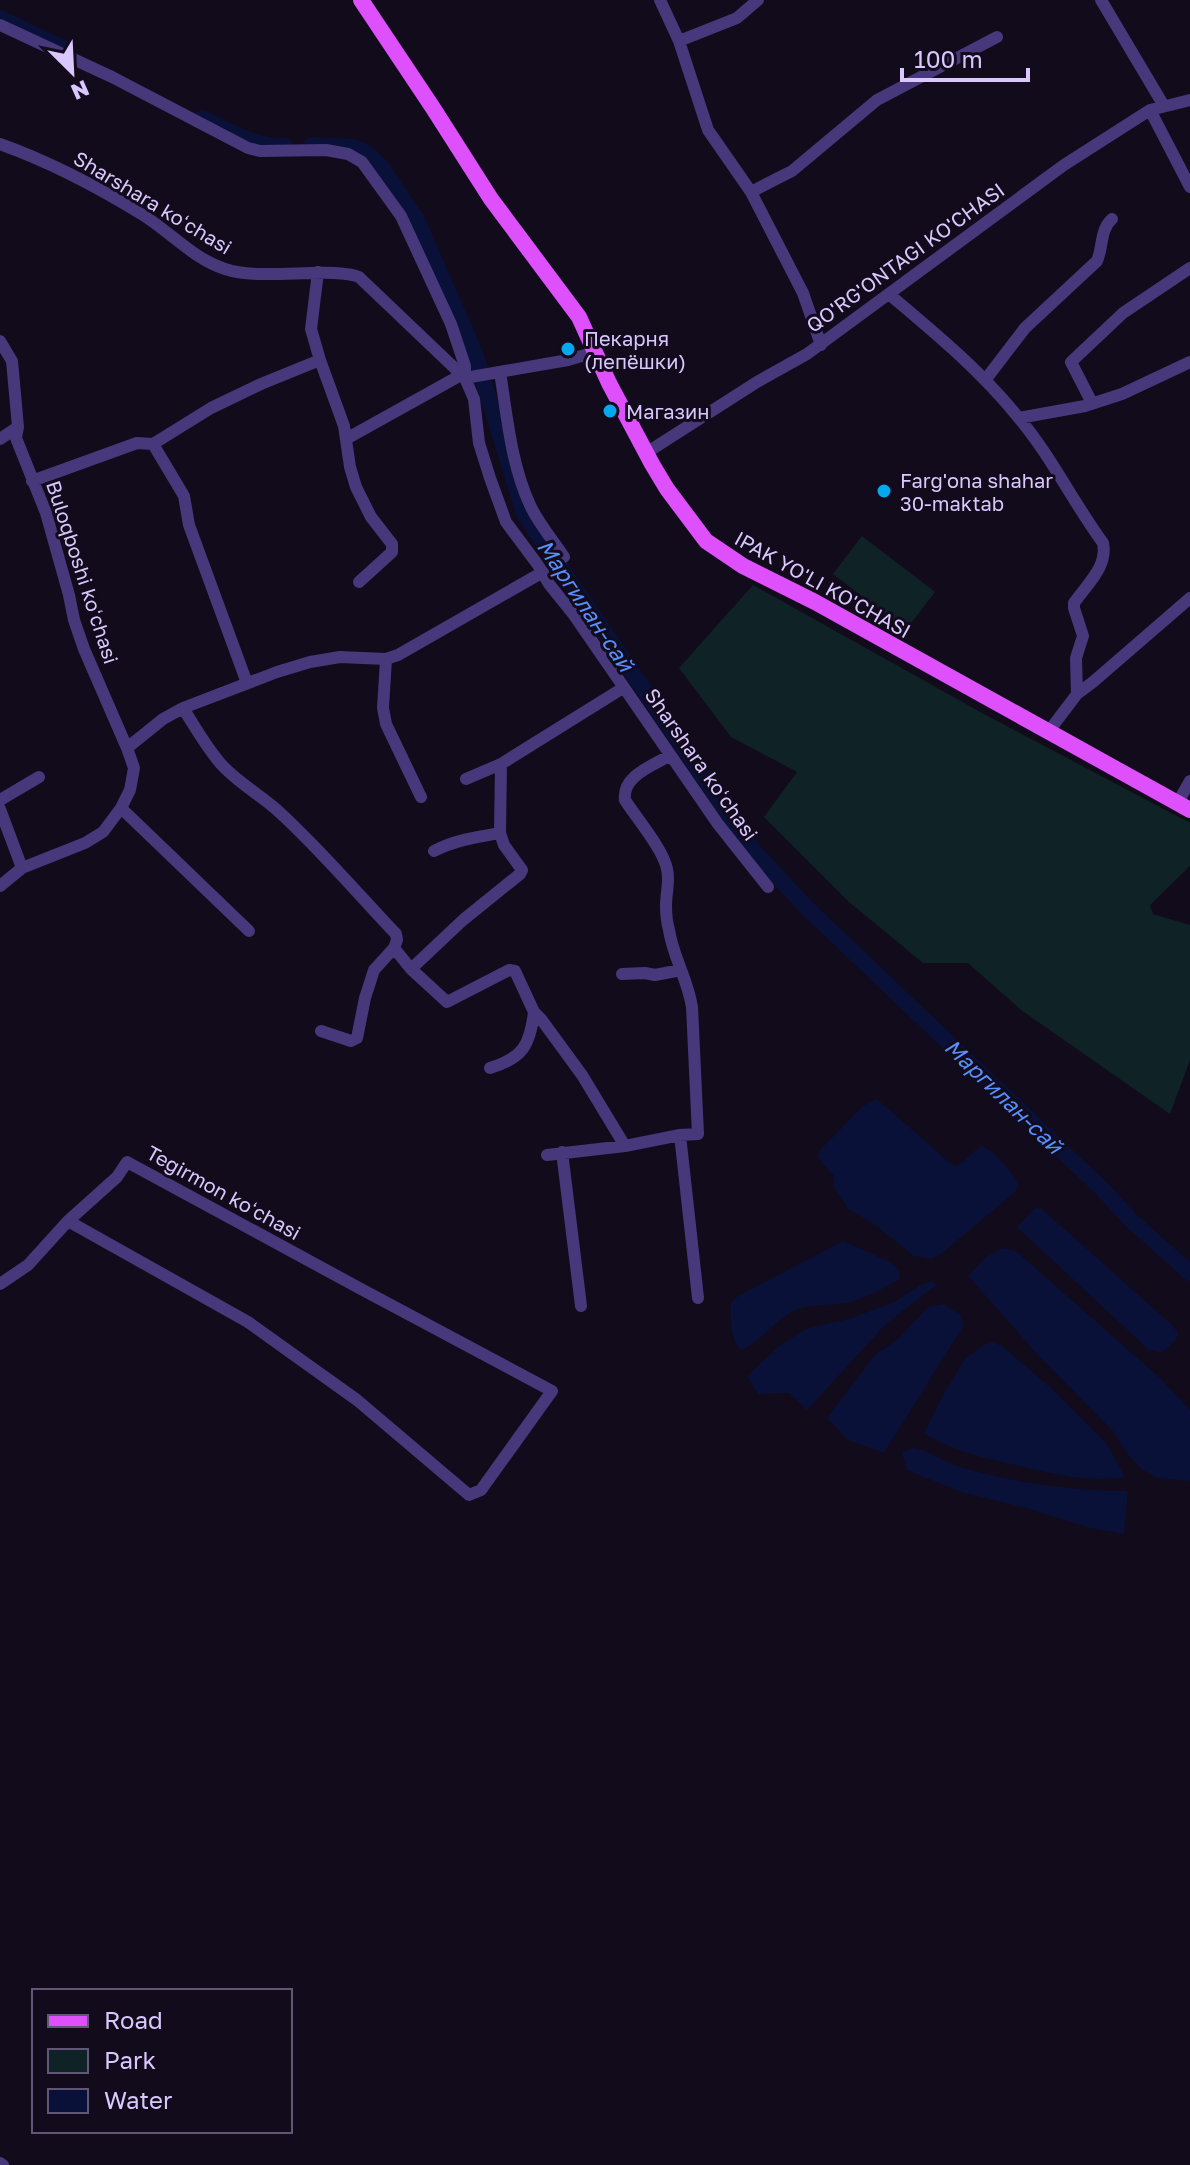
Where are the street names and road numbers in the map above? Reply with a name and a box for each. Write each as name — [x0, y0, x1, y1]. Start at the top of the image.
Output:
street label: Sharshara koʻchasi — [70, 145, 236, 259]
street label: QO'RG'ONTAGI KO'CHASI — [801, 177, 1009, 337]
street label: Buloqboshi koʻchasi — [42, 477, 124, 667]
street label: IPAK YO'LI KO'CHASI — [731, 526, 915, 642]
street label: Sharshara koʻchasi — [641, 683, 763, 845]
street label: Tegirmon koʻchasi — [143, 1140, 305, 1244]

